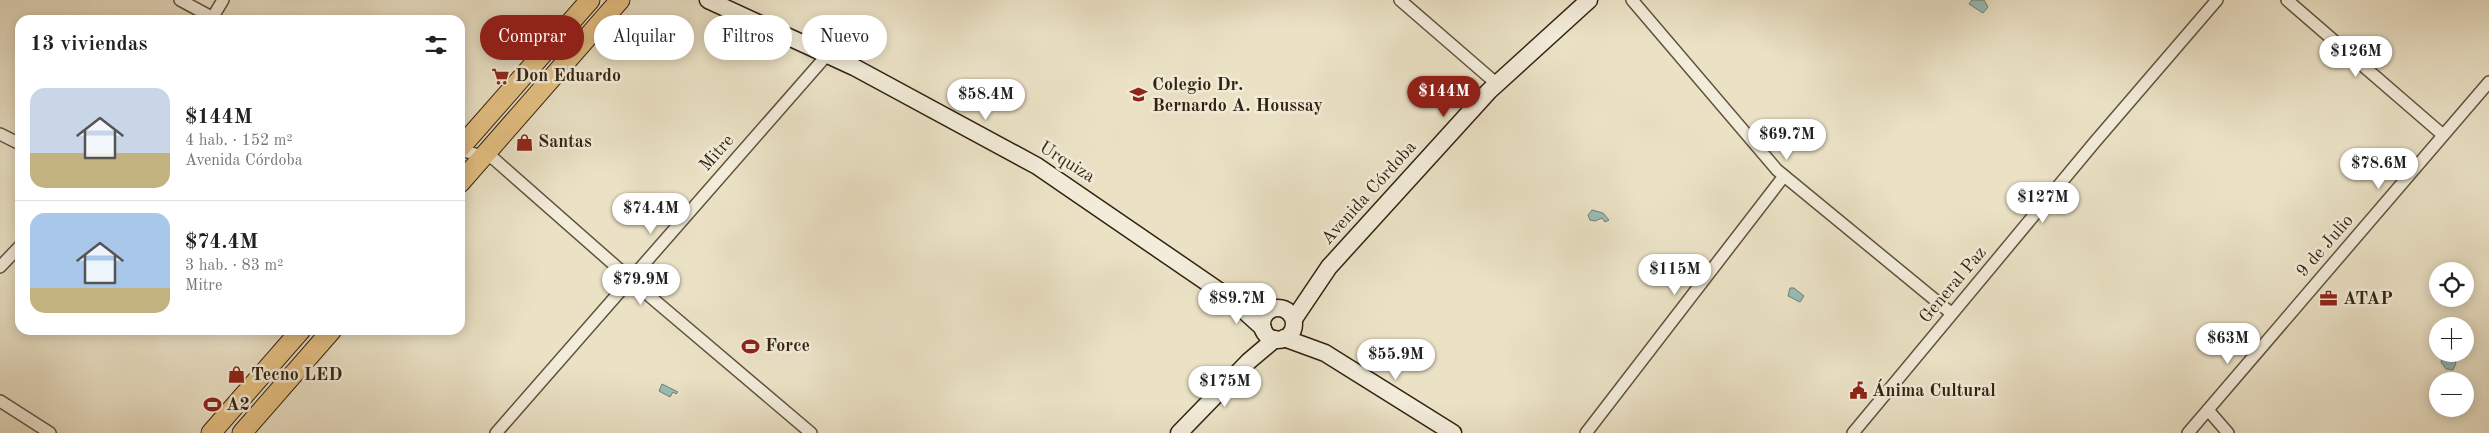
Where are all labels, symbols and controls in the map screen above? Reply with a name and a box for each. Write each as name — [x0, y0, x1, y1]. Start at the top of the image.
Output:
chip: Comprar — [480, 15, 584, 60]
chip: Alquilar — [594, 15, 694, 60]
chip: Filtros — [704, 15, 792, 60]
chip: Nuevo — [802, 15, 887, 60]
icon: filters — [422, 31, 450, 59]
text: 13 viviendas — [30, 34, 148, 55]
pin: $126M — [2321, 36, 2391, 78]
text: $126M — [2330, 44, 2382, 60]
supermarket icon: Don Eduardo — [491, 66, 511, 86]
place label: Don Eduardo — [515, 67, 621, 85]
place label: Colegio Dr. Bernardo A. Houssay — [1152, 76, 1323, 115]
pin: $144M — [1409, 76, 1479, 118]
pin: $58.4M — [945, 78, 1027, 121]
text: $144M — [1418, 84, 1470, 100]
school or university icon: Colegio Dr. Bernardo A. Houssay — [1128, 85, 1148, 105]
text: $58.4M — [958, 87, 1014, 103]
text: $144M — [185, 107, 252, 128]
icon: home — [70, 108, 130, 168]
pin: $69.7M — [1746, 119, 1828, 161]
text: $69.7M — [1759, 127, 1815, 143]
street label: Mitre — [696, 131, 738, 175]
shop icon: Santas — [514, 132, 534, 152]
text: 4 hab. · 152 m² — [185, 133, 293, 149]
place label: Santas — [538, 133, 592, 151]
street label: Urquiza — [1036, 138, 1098, 186]
street label: Avenida Córdoba — [1318, 138, 1420, 248]
pin: $78.6M — [2338, 148, 2420, 190]
text: Avenida Córdoba — [185, 153, 303, 169]
text: $78.6M — [2351, 156, 2407, 172]
pin: $127M — [2008, 182, 2078, 224]
text: $127M — [2017, 190, 2069, 206]
pin: $74.4M — [610, 192, 692, 235]
text: $74.4M — [623, 201, 679, 217]
street label: 9 de Julio — [2293, 211, 2357, 281]
text: $74.4M — [185, 232, 258, 253]
icon: home — [70, 233, 130, 293]
street label: General Paz — [1916, 243, 1990, 327]
pin: $115M — [1640, 254, 1710, 296]
text: 3 hab. · 83 m² — [185, 258, 283, 274]
text: $115M — [1649, 262, 1701, 278]
map controls — [2429, 262, 2474, 417]
button: locate — [2429, 262, 2474, 307]
pin: $79.9M — [600, 264, 682, 306]
text: $79.9M — [613, 272, 669, 288]
text: Mitre — [185, 278, 222, 294]
pin: $89.7M — [1196, 282, 1278, 325]
office icon: ATAP — [2319, 289, 2339, 309]
place label: ATAP — [2343, 290, 2393, 308]
text: $89.7M — [1209, 291, 1265, 307]
button: + — [2429, 317, 2474, 362]
pin: $63M — [2198, 322, 2258, 365]
text: $63M — [2207, 331, 2249, 347]
sports icon: Force — [741, 336, 761, 356]
place label: Force — [765, 337, 810, 355]
pin: $55.9M — [1355, 338, 1437, 381]
text: $55.9M — [1368, 347, 1424, 363]
shop icon: Tecno LED — [227, 365, 247, 385]
place label: Tecno LED — [251, 366, 342, 384]
pin: $175M — [1190, 366, 1260, 408]
button: − — [2429, 372, 2474, 417]
text: $175M — [1199, 374, 1251, 390]
place label: Ánima Cultural — [1872, 378, 1996, 400]
public building icon: Ánima Cultural — [1848, 381, 1868, 401]
sports icon: A2 — [202, 395, 222, 415]
place label: A2 — [226, 396, 250, 414]

